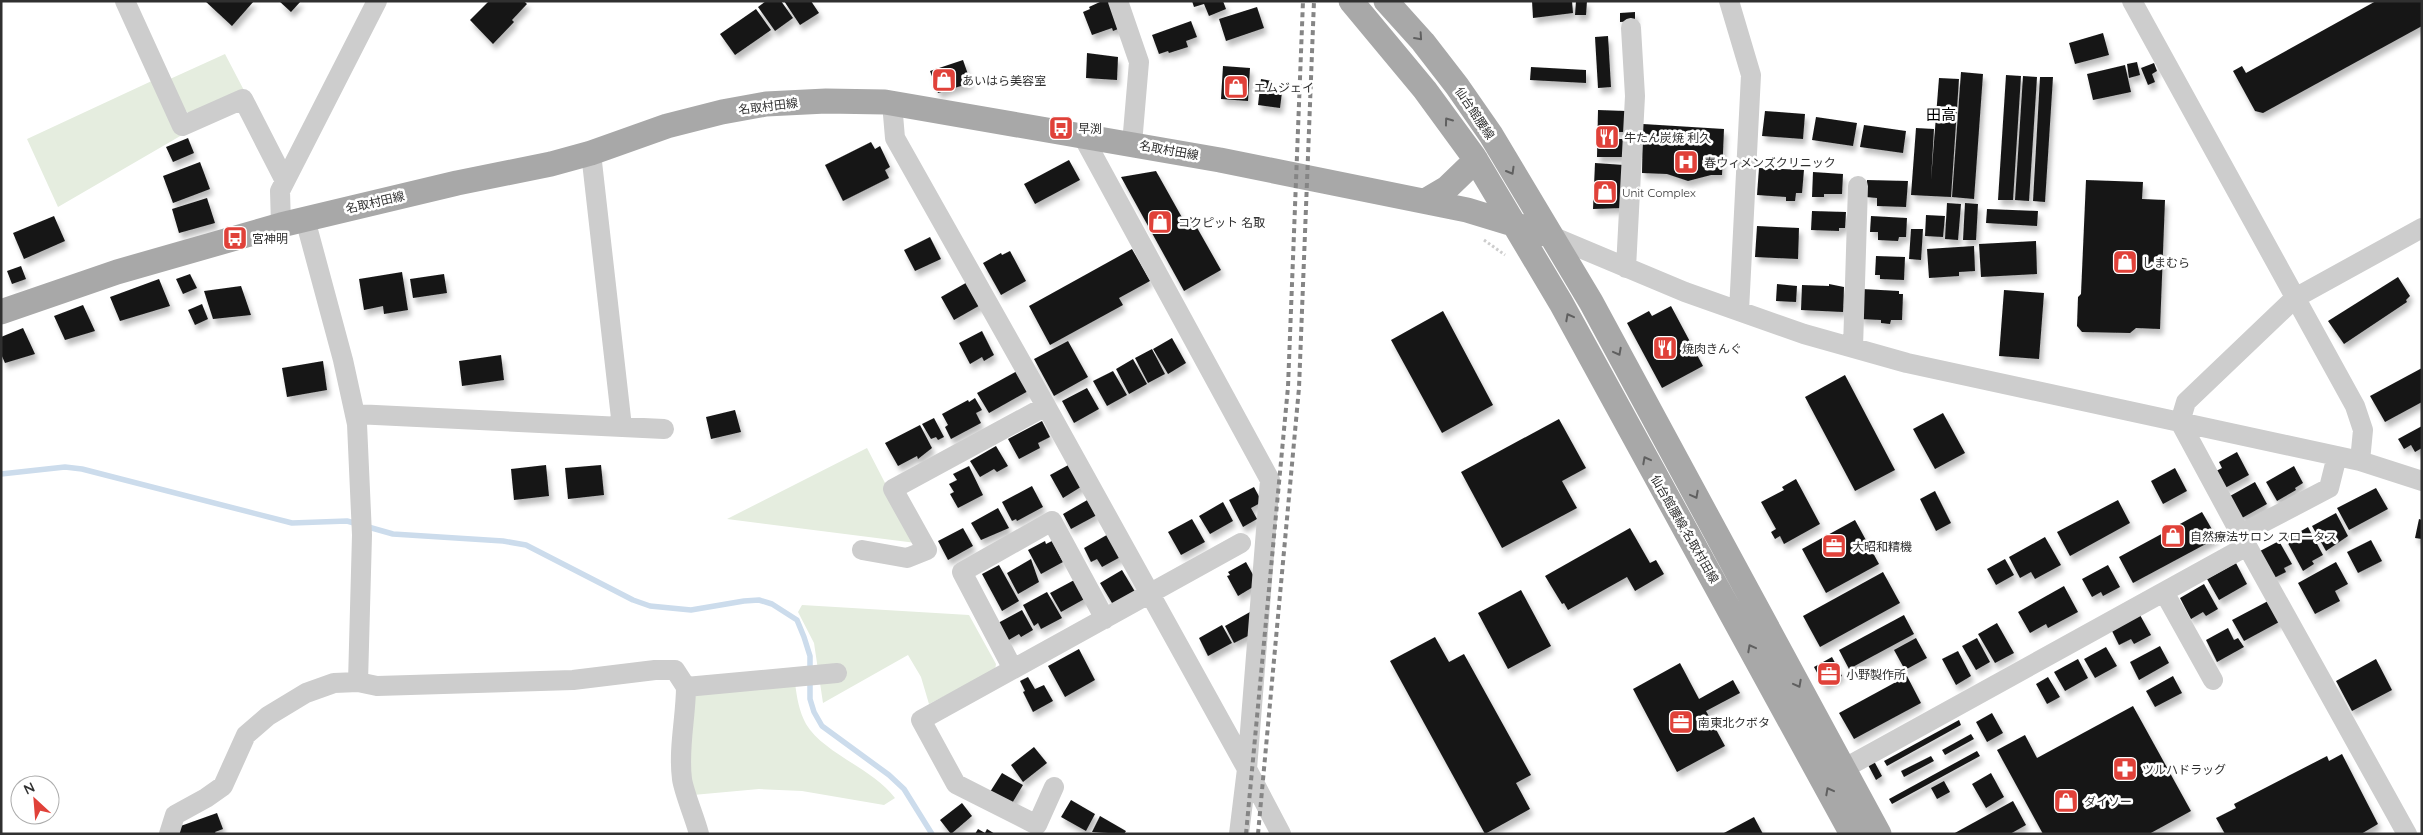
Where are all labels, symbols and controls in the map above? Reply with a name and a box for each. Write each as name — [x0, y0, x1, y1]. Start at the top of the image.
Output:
one-way arrow — [1413, 32, 1422, 41]
shop icon: あいはら美容室 — [931, 67, 957, 93]
place label: あいはら美容室 — [962, 73, 1046, 88]
shop icon: エムジェイ — [1223, 74, 1249, 100]
place label: エムジェイ — [1254, 80, 1314, 95]
street label: 仙台館腰線 — [1452, 84, 1498, 142]
street label: 名取村田線 — [737, 95, 799, 117]
district label: 田高 — [1926, 105, 1956, 124]
bus stop icon: 早渕 — [1048, 115, 1074, 141]
one-way arrow — [1445, 117, 1454, 126]
place label: 早渕 — [1078, 121, 1102, 136]
restaurant icon: 牛たん炭焼 利久 — [1594, 124, 1620, 150]
place label: 牛たん炭焼 利久 — [1624, 130, 1711, 145]
street label: 名取村田線 — [1138, 137, 1200, 163]
hospital icon: 春ウィメンズクリニック — [1673, 149, 1699, 175]
place label: 春ウィメンズクリニック — [1704, 155, 1836, 170]
one-way arrow — [1505, 165, 1515, 174]
shop icon: Unit Complex — [1592, 179, 1618, 205]
place label: Unit Complex — [1622, 185, 1696, 200]
street label: 名取村田線 — [344, 188, 406, 216]
shop icon: コクピット 名取 — [1147, 209, 1173, 235]
place label: コクピット 名取 — [1178, 215, 1265, 230]
bus stop icon: 宮神明 — [222, 225, 248, 251]
place label: 宮神明 — [252, 231, 288, 246]
shop icon: しまむら — [2112, 249, 2138, 275]
place label: しまむら — [2142, 255, 2190, 270]
one-way arrow — [1565, 314, 1575, 323]
restaurant icon: 焼肉きんぐ — [1652, 335, 1678, 361]
place label: 焼肉きんぐ — [1682, 341, 1742, 356]
one-way arrow — [1612, 347, 1622, 356]
one-way arrow — [1642, 457, 1652, 466]
street label: 仙台館腰線;名取村田線 — [1648, 472, 1722, 586]
one-way arrow — [1689, 490, 1699, 499]
shop icon: 自然療法サロン スロータス — [2160, 523, 2186, 549]
place label: 自然療法サロン スロータス — [2190, 529, 2337, 544]
office icon: 大昭和精機 — [1821, 533, 1847, 559]
place label: 大昭和精機 — [1852, 539, 1912, 554]
one-way arrow — [1748, 644, 1758, 653]
office icon: 小野製作所 — [1816, 661, 1842, 687]
place label: 小野製作所 — [1846, 667, 1906, 682]
one-way arrow — [1791, 679, 1801, 688]
office icon: 南東北クボタ — [1668, 709, 1694, 735]
place label: 南東北クボタ — [1698, 715, 1770, 730]
pharmacy icon: ツルハドラッグ — [2112, 756, 2138, 782]
place label: ツルハドラッグ — [2142, 762, 2226, 777]
north arrow — [10, 775, 60, 825]
text: N — [21, 778, 38, 799]
one-way arrow — [1825, 787, 1835, 796]
shop icon: ダイソー — [2053, 788, 2079, 814]
place label: ダイソー — [2084, 794, 2132, 809]

